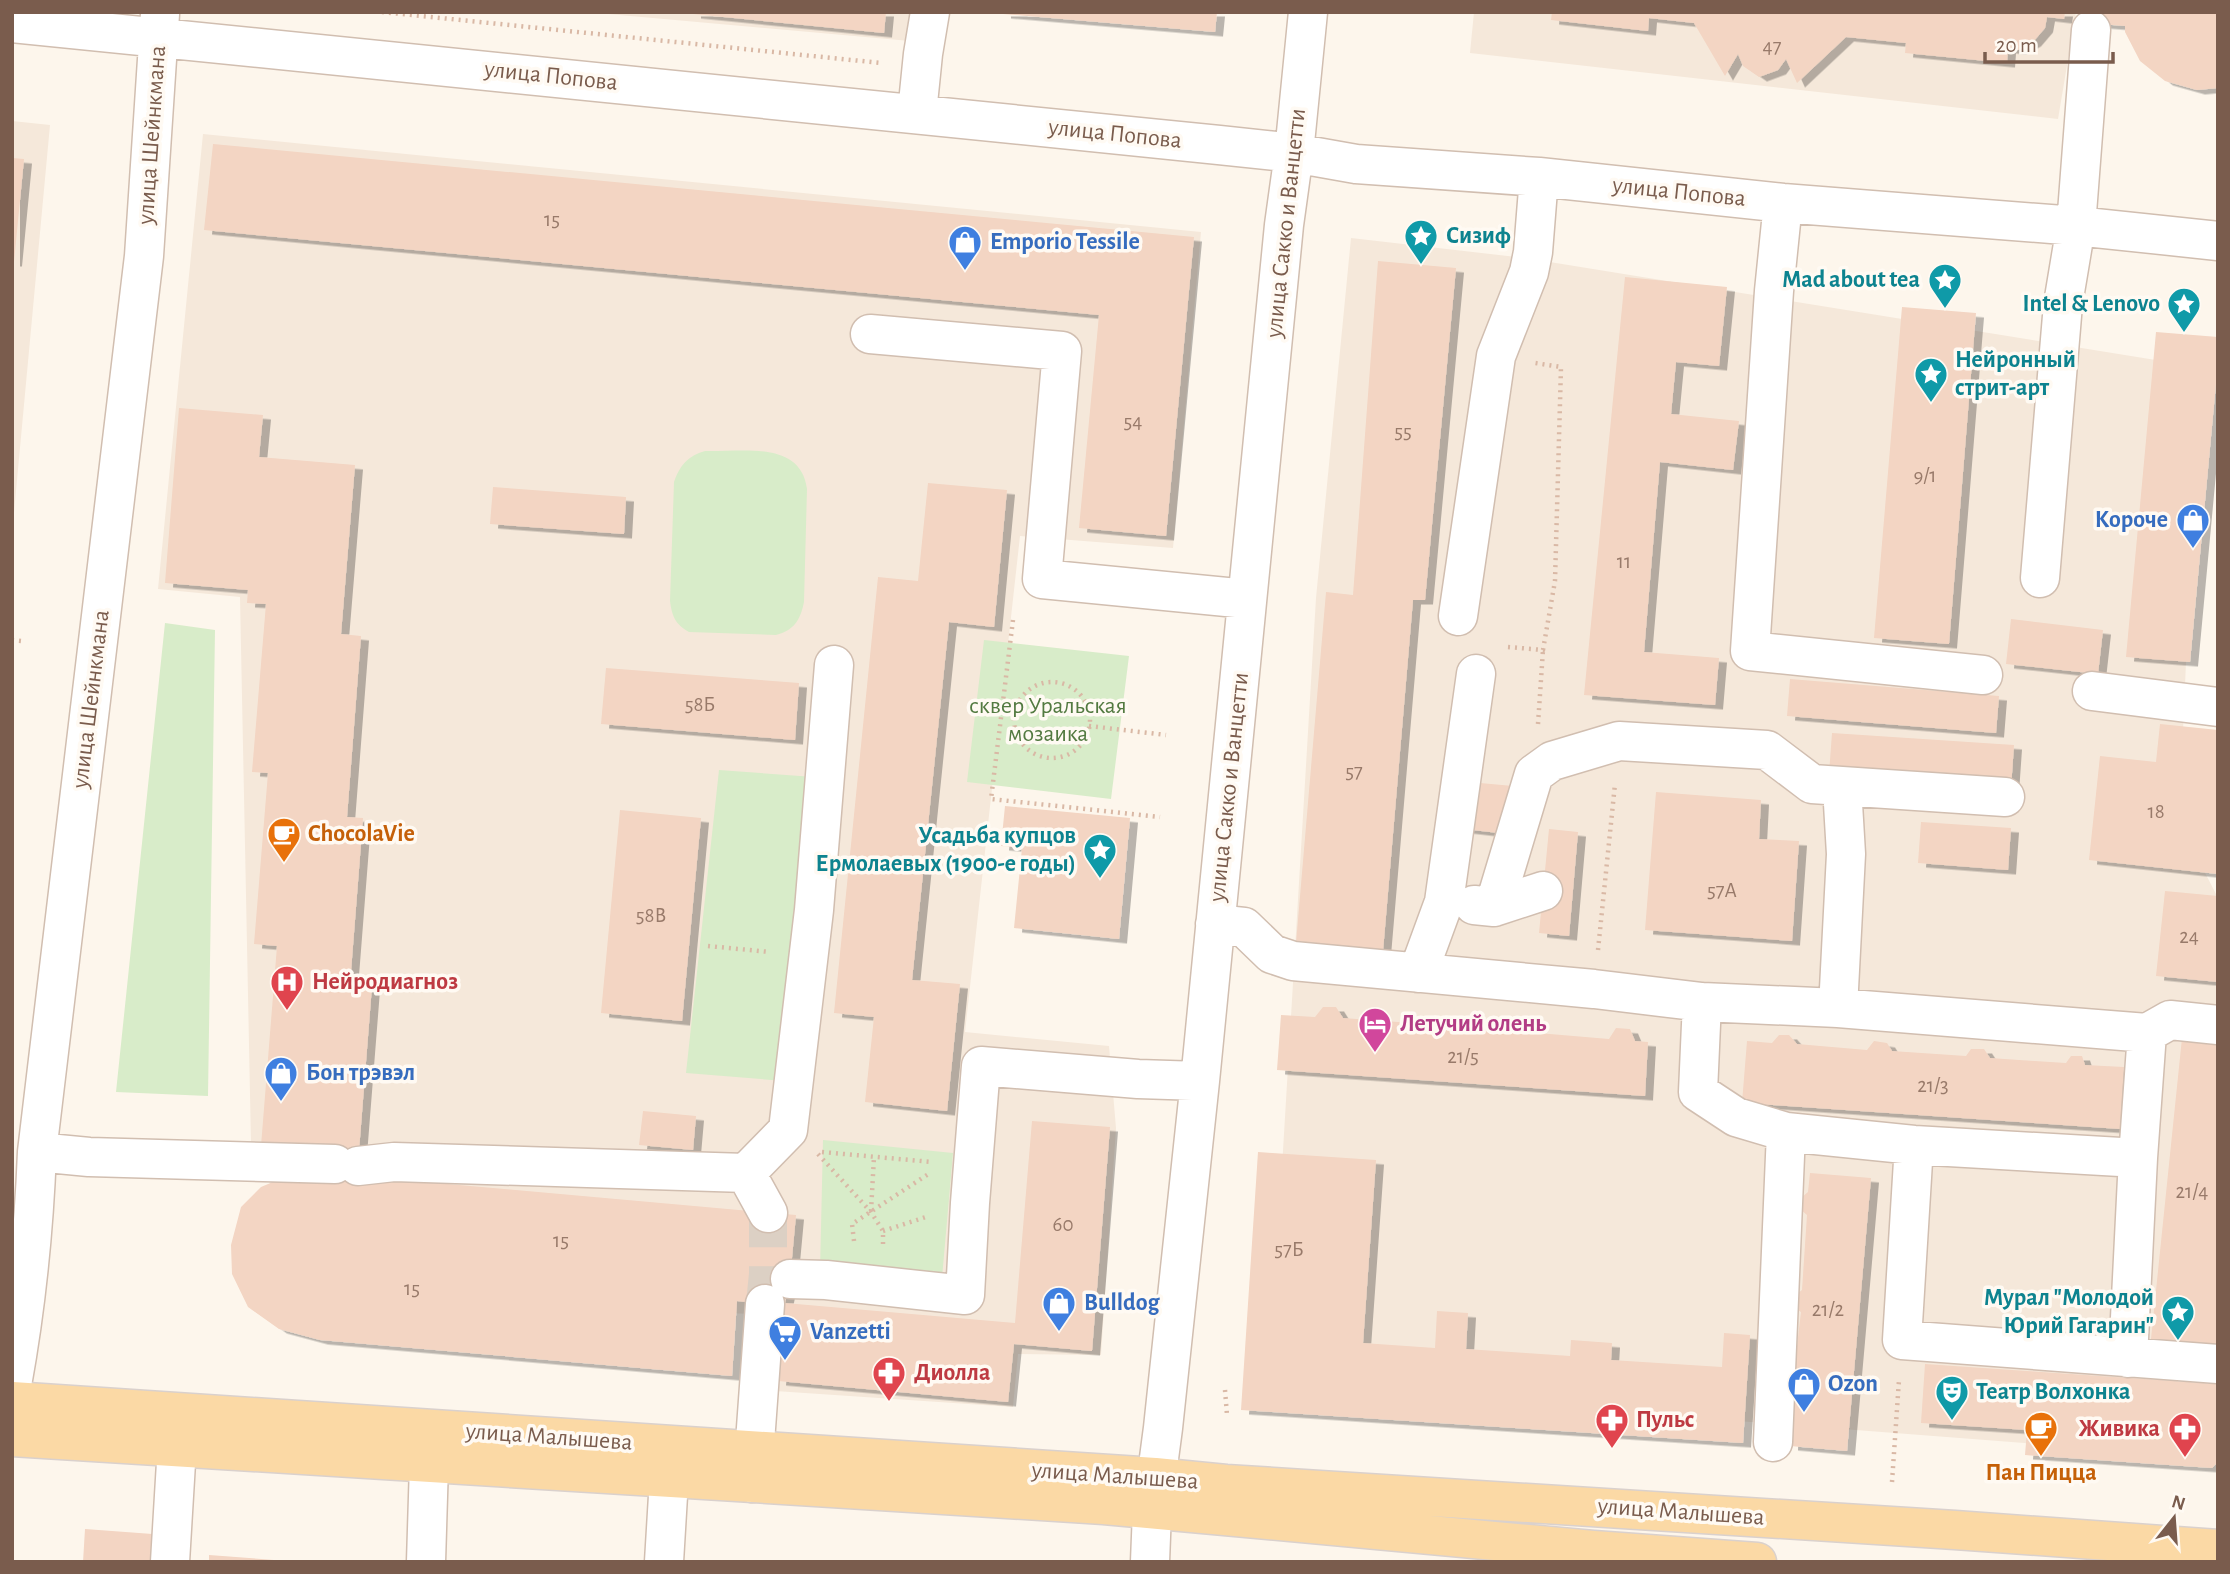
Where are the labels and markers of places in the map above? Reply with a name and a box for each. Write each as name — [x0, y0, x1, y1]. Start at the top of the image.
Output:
place icon: Сизиф — [1402, 217, 1440, 266]
shop icon: Emporio Tessile — [946, 223, 984, 272]
place label: Сизиф — [1446, 224, 1511, 248]
place label: Emporio Tessile — [990, 230, 1140, 254]
place icon: Mad about tea — [1926, 261, 1964, 310]
place label: Mad about tea — [1782, 268, 1920, 292]
place icon: Intel & Lenovo — [2165, 285, 2203, 334]
place label: Intel & Lenovo — [2023, 292, 2160, 316]
place label: Нейронный стрит-арт — [1955, 348, 2076, 400]
place icon: Нейронный стрит-арт — [1912, 355, 1950, 404]
shop icon: Короче — [2174, 501, 2212, 550]
place label: Короче — [2095, 508, 2168, 532]
cafe icon: ChocolaVie — [265, 815, 303, 864]
place label: ChocolaVie — [308, 822, 415, 846]
place label: Усадьба купцов Ермолаевых (1900-е годы) — [816, 824, 1076, 876]
place icon: Усадьба купцов Ермолаевых (1900-е годы) — [1081, 831, 1119, 880]
hospital icon: Нейродиагноз — [268, 963, 306, 1012]
place label: Нейродиагноз — [312, 970, 458, 994]
hotel icon: Летучий олень — [1356, 1005, 1394, 1054]
place label: Летучий олень — [1400, 1012, 1546, 1036]
shop icon: Бон трэвэл — [262, 1054, 300, 1103]
place label: Бон трэвэл — [306, 1061, 415, 1085]
shop icon: Bulldog — [1040, 1284, 1078, 1333]
place label: Мурал "Молодой Юрий Гагарин" — [1984, 1286, 2154, 1338]
place label: Bulldog — [1084, 1291, 1161, 1315]
place icon: Мурал "Молодой Юрий Гагарин" — [2159, 1293, 2197, 1342]
supermarket icon: Vanzetti — [766, 1313, 804, 1362]
place label: Vanzetti — [810, 1320, 891, 1344]
pharmacy icon: Диолла — [870, 1354, 908, 1403]
place label: Диолла — [914, 1361, 990, 1385]
shop icon: Ozon — [1785, 1365, 1823, 1414]
place label: Ozon — [1828, 1372, 1878, 1396]
theatre icon: Театр Волхонка — [1933, 1373, 1971, 1422]
place label: Театр Волхонка — [1976, 1380, 2130, 1404]
pharmacy icon: Пульс — [1593, 1401, 1631, 1450]
place label: Пульс — [1636, 1408, 1694, 1432]
cafe icon: Пан Пицца — [2022, 1409, 2060, 1458]
pharmacy icon: Живика — [2166, 1410, 2204, 1459]
place label: Живика — [2079, 1417, 2160, 1441]
place label: Пан Пицца — [1985, 1461, 2097, 1485]

